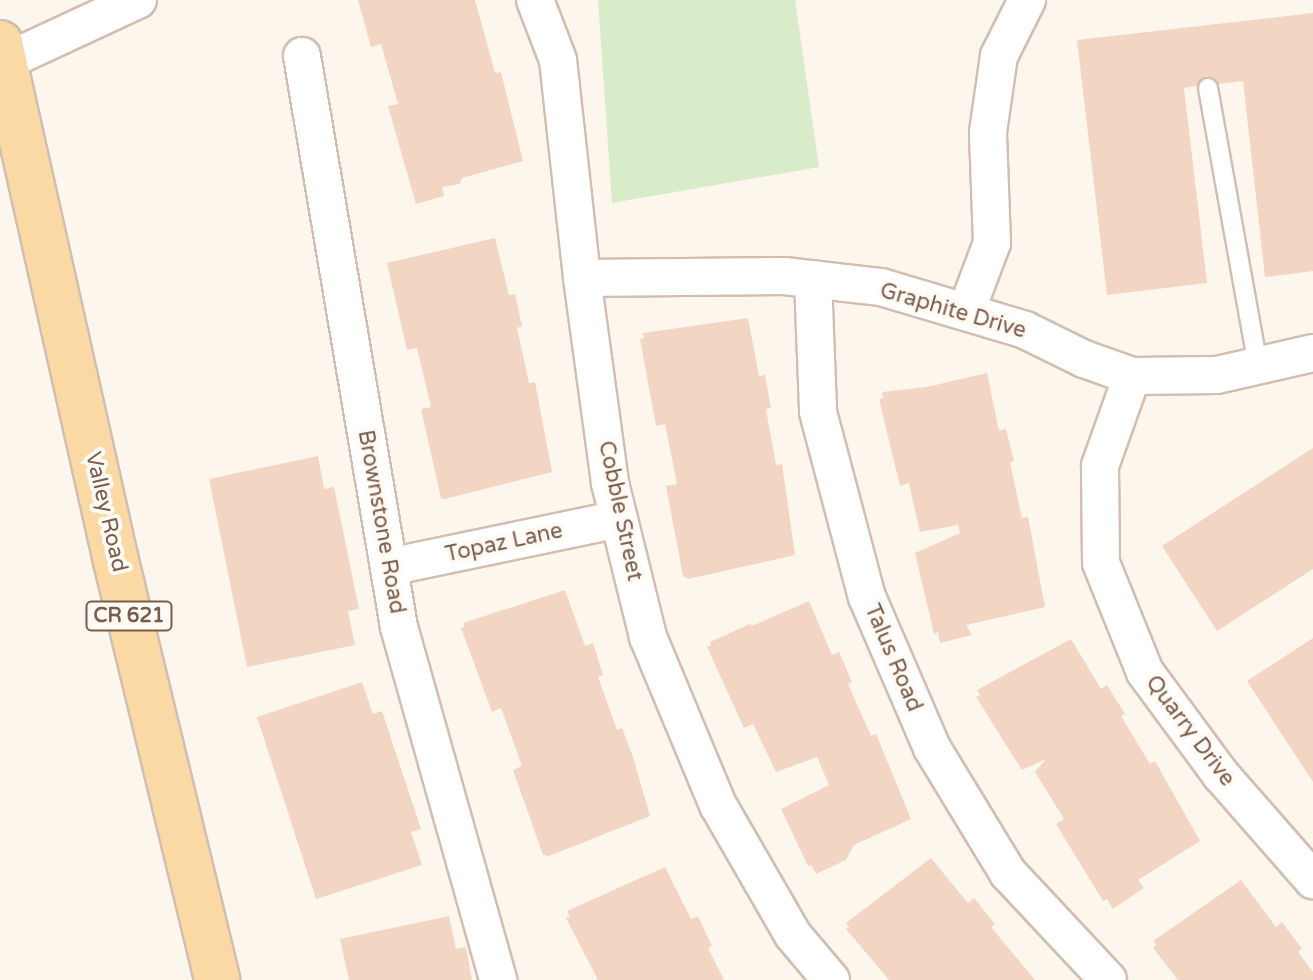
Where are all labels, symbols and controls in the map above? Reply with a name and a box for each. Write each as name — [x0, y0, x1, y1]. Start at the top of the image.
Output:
street label: Graphite Drive — [877, 278, 1029, 344]
street label: Brownstone Road — [352, 428, 410, 616]
street label: Cobble Street — [592, 439, 648, 583]
street label: Valley Road — [79, 449, 133, 575]
street label: Topaz Lane — [443, 518, 565, 568]
road number: CR 621 — [85, 600, 173, 632]
street label: Talus Road — [858, 600, 928, 716]
street label: Quarry Drive — [1140, 670, 1240, 792]

